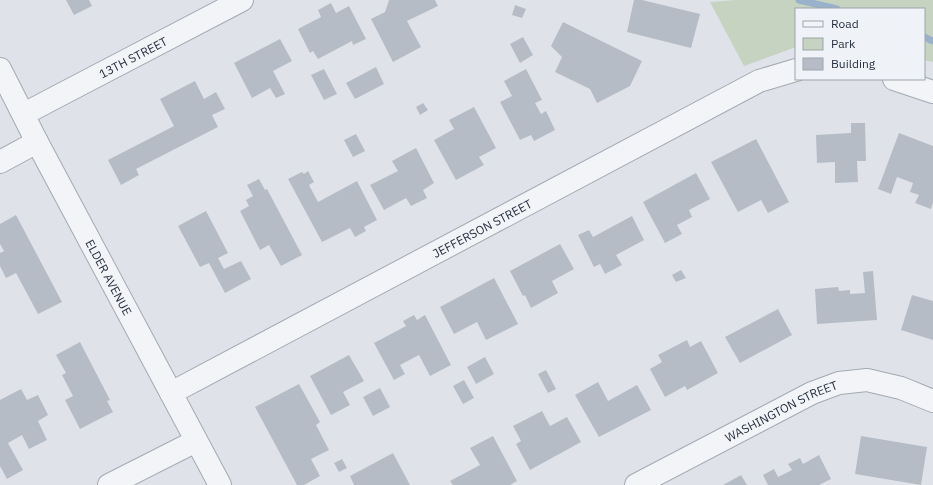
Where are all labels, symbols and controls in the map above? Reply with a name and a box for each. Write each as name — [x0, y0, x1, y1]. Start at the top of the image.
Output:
legend — [795, 8, 925, 80]
text: Road — [831, 16, 859, 31]
street label: 13TH STREET — [96, 33, 170, 81]
text: Park — [831, 36, 856, 51]
text: Building — [831, 56, 876, 71]
street label: JEFFERSON STREET — [430, 195, 534, 260]
street label: ELDER AVENUE — [83, 237, 135, 318]
street label: WASHINGTON STREET — [722, 377, 839, 445]

